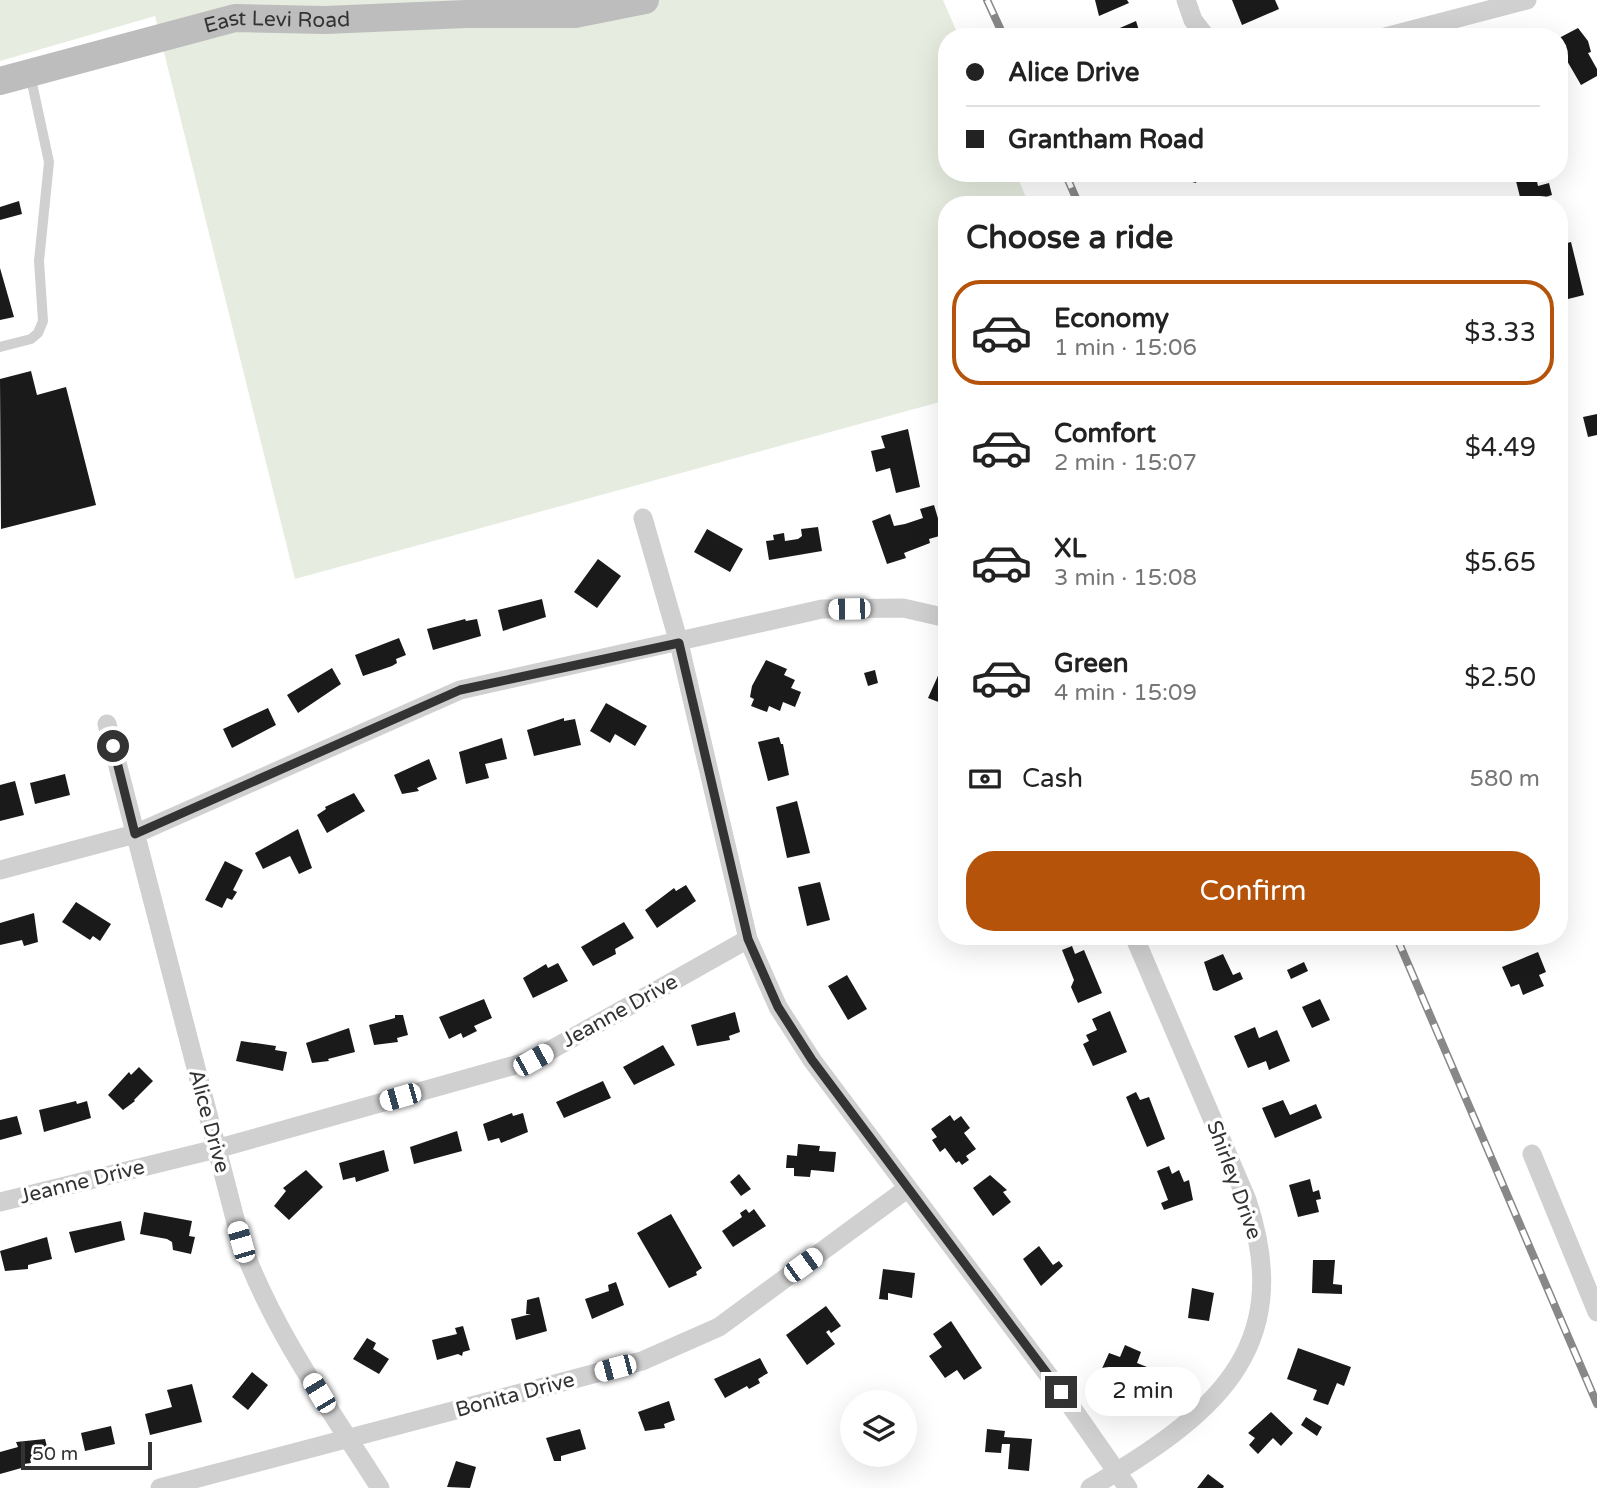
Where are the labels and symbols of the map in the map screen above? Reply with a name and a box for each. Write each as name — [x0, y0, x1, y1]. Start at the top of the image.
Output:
street label: East Levi Road — [201, 5, 351, 38]
car — [828, 598, 871, 620]
route start — [97, 730, 129, 762]
street label: Jeanne Drive — [558, 969, 682, 1053]
car — [510, 1041, 557, 1079]
street label: Alice Drive — [183, 1066, 235, 1176]
car — [377, 1081, 424, 1113]
street label: Shirley Drive — [1201, 1117, 1267, 1243]
street label: Jeanne Drive — [17, 1154, 147, 1210]
car — [226, 1219, 257, 1265]
car — [780, 1244, 827, 1286]
car — [592, 1352, 639, 1384]
street label: Bonita Drive — [453, 1367, 577, 1423]
callout: 2 min — [1086, 1368, 1201, 1416]
car — [300, 1370, 339, 1416]
route end — [1045, 1376, 1077, 1408]
scale bar — [21, 1439, 152, 1471]

